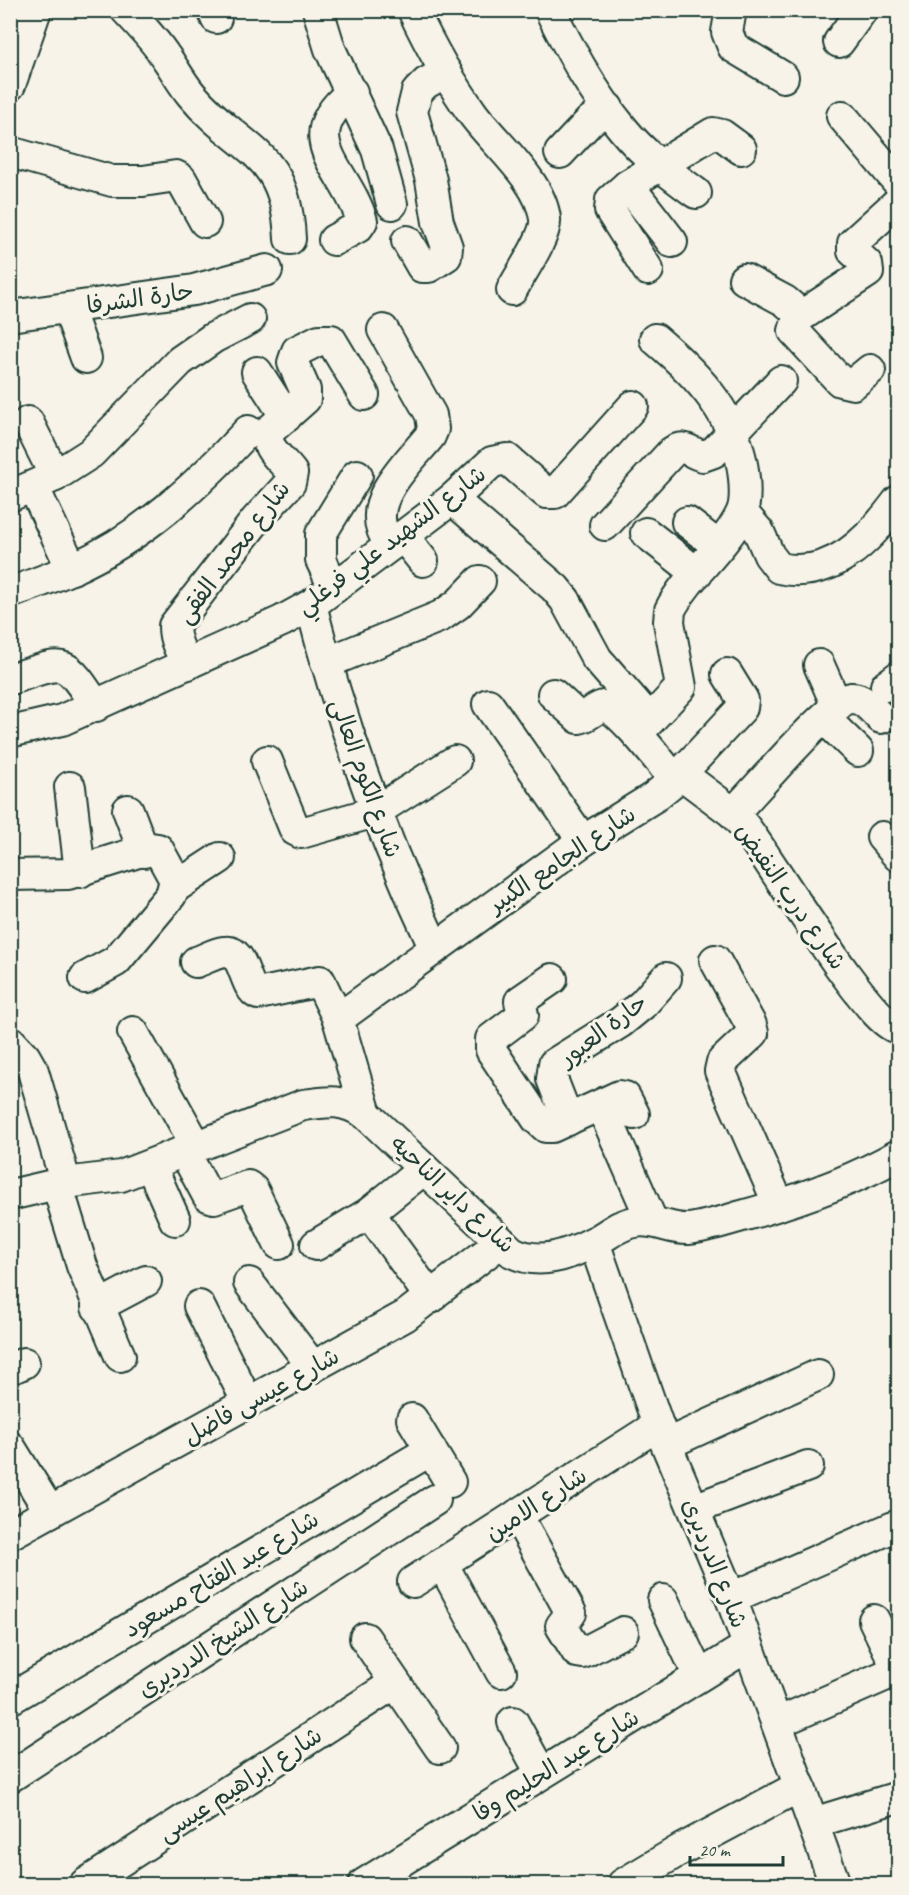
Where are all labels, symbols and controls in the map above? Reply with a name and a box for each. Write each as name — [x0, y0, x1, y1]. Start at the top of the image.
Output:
street label: حارة الشرفا — [85, 276, 195, 320]
street label: شارع الشهيد علي فرغلي — [290, 459, 496, 626]
street label: شارع محمد الفقى — [169, 474, 298, 631]
street label: شارع الكوم العالى — [321, 694, 409, 863]
street label: شارع الجامع الكبير — [481, 799, 642, 922]
street label: شارع درب النفيض — [727, 816, 853, 977]
street label: حارة العبور — [551, 987, 653, 1074]
street label: شارع داير الناحيه — [383, 1128, 522, 1261]
street label: شارع عيسى فاضل — [178, 1341, 345, 1453]
street label: شارع الامين — [480, 1460, 594, 1550]
street label: شارع الدرديرى — [674, 1494, 755, 1633]
street label: شارع عبد الفتاح مسعود — [118, 1504, 325, 1646]
street label: شارع الشيخ الدرديرى — [132, 1572, 315, 1706]
street label: شارع عبد الحليم وفا — [467, 1702, 646, 1831]
street label: شارع ابراهيم عيسى — [152, 1720, 329, 1851]
scale bar — [690, 1829, 783, 1867]
text: 20 m — [699, 1839, 732, 1861]

